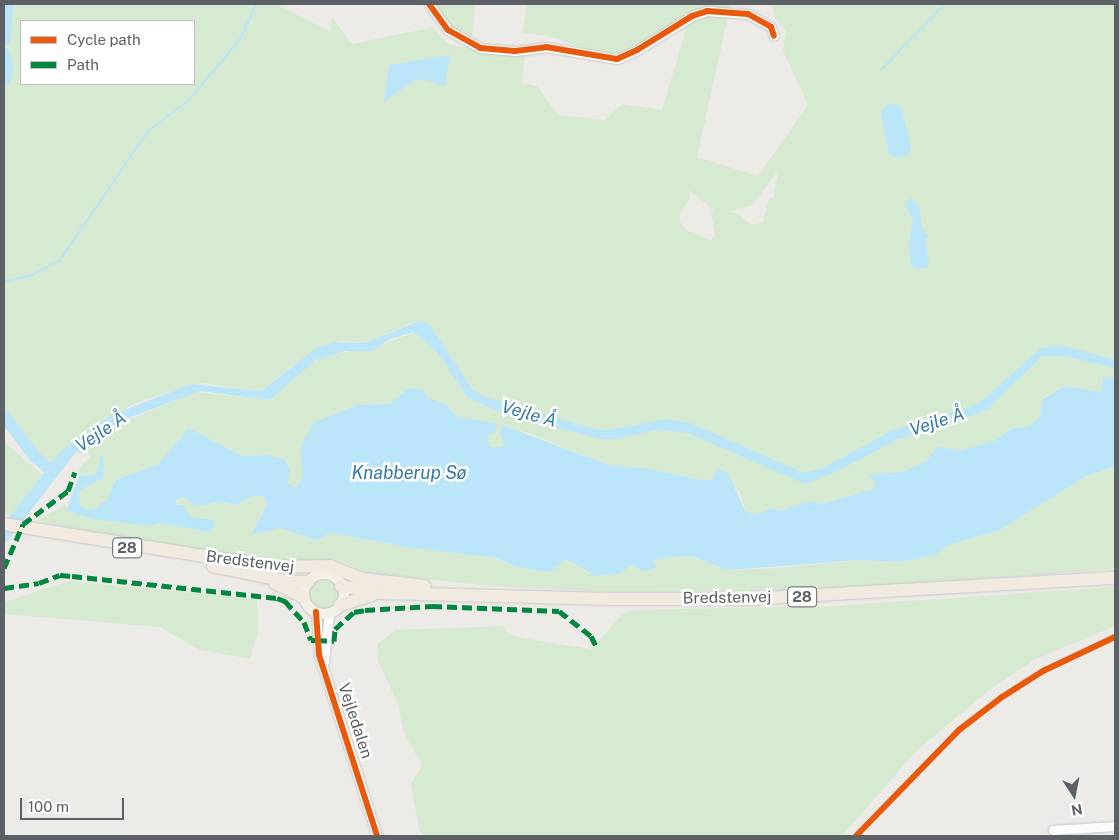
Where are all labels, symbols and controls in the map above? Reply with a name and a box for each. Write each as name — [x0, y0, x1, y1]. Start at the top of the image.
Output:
legend — [20, 20, 195, 85]
text: Cycle path — [67, 31, 141, 48]
text: Path — [67, 56, 99, 73]
water label: Vejle Å — [499, 396, 559, 432]
water label: Vejle Å — [907, 403, 967, 441]
water label: Vejle Å — [72, 407, 130, 457]
water label: Knabberup Sø — [351, 462, 467, 484]
road number: 28 — [112, 536, 142, 560]
street label: Bredstenvej — [205, 547, 295, 577]
road number: 28 — [787, 584, 817, 610]
street label: Bredstenvej — [683, 588, 771, 608]
street label: Vejledalen — [334, 681, 376, 761]
north arrow — [1049, 770, 1099, 820]
scale bar — [22, 788, 126, 820]
text: 100 m — [28, 798, 69, 815]
text: N — [1070, 801, 1084, 819]

